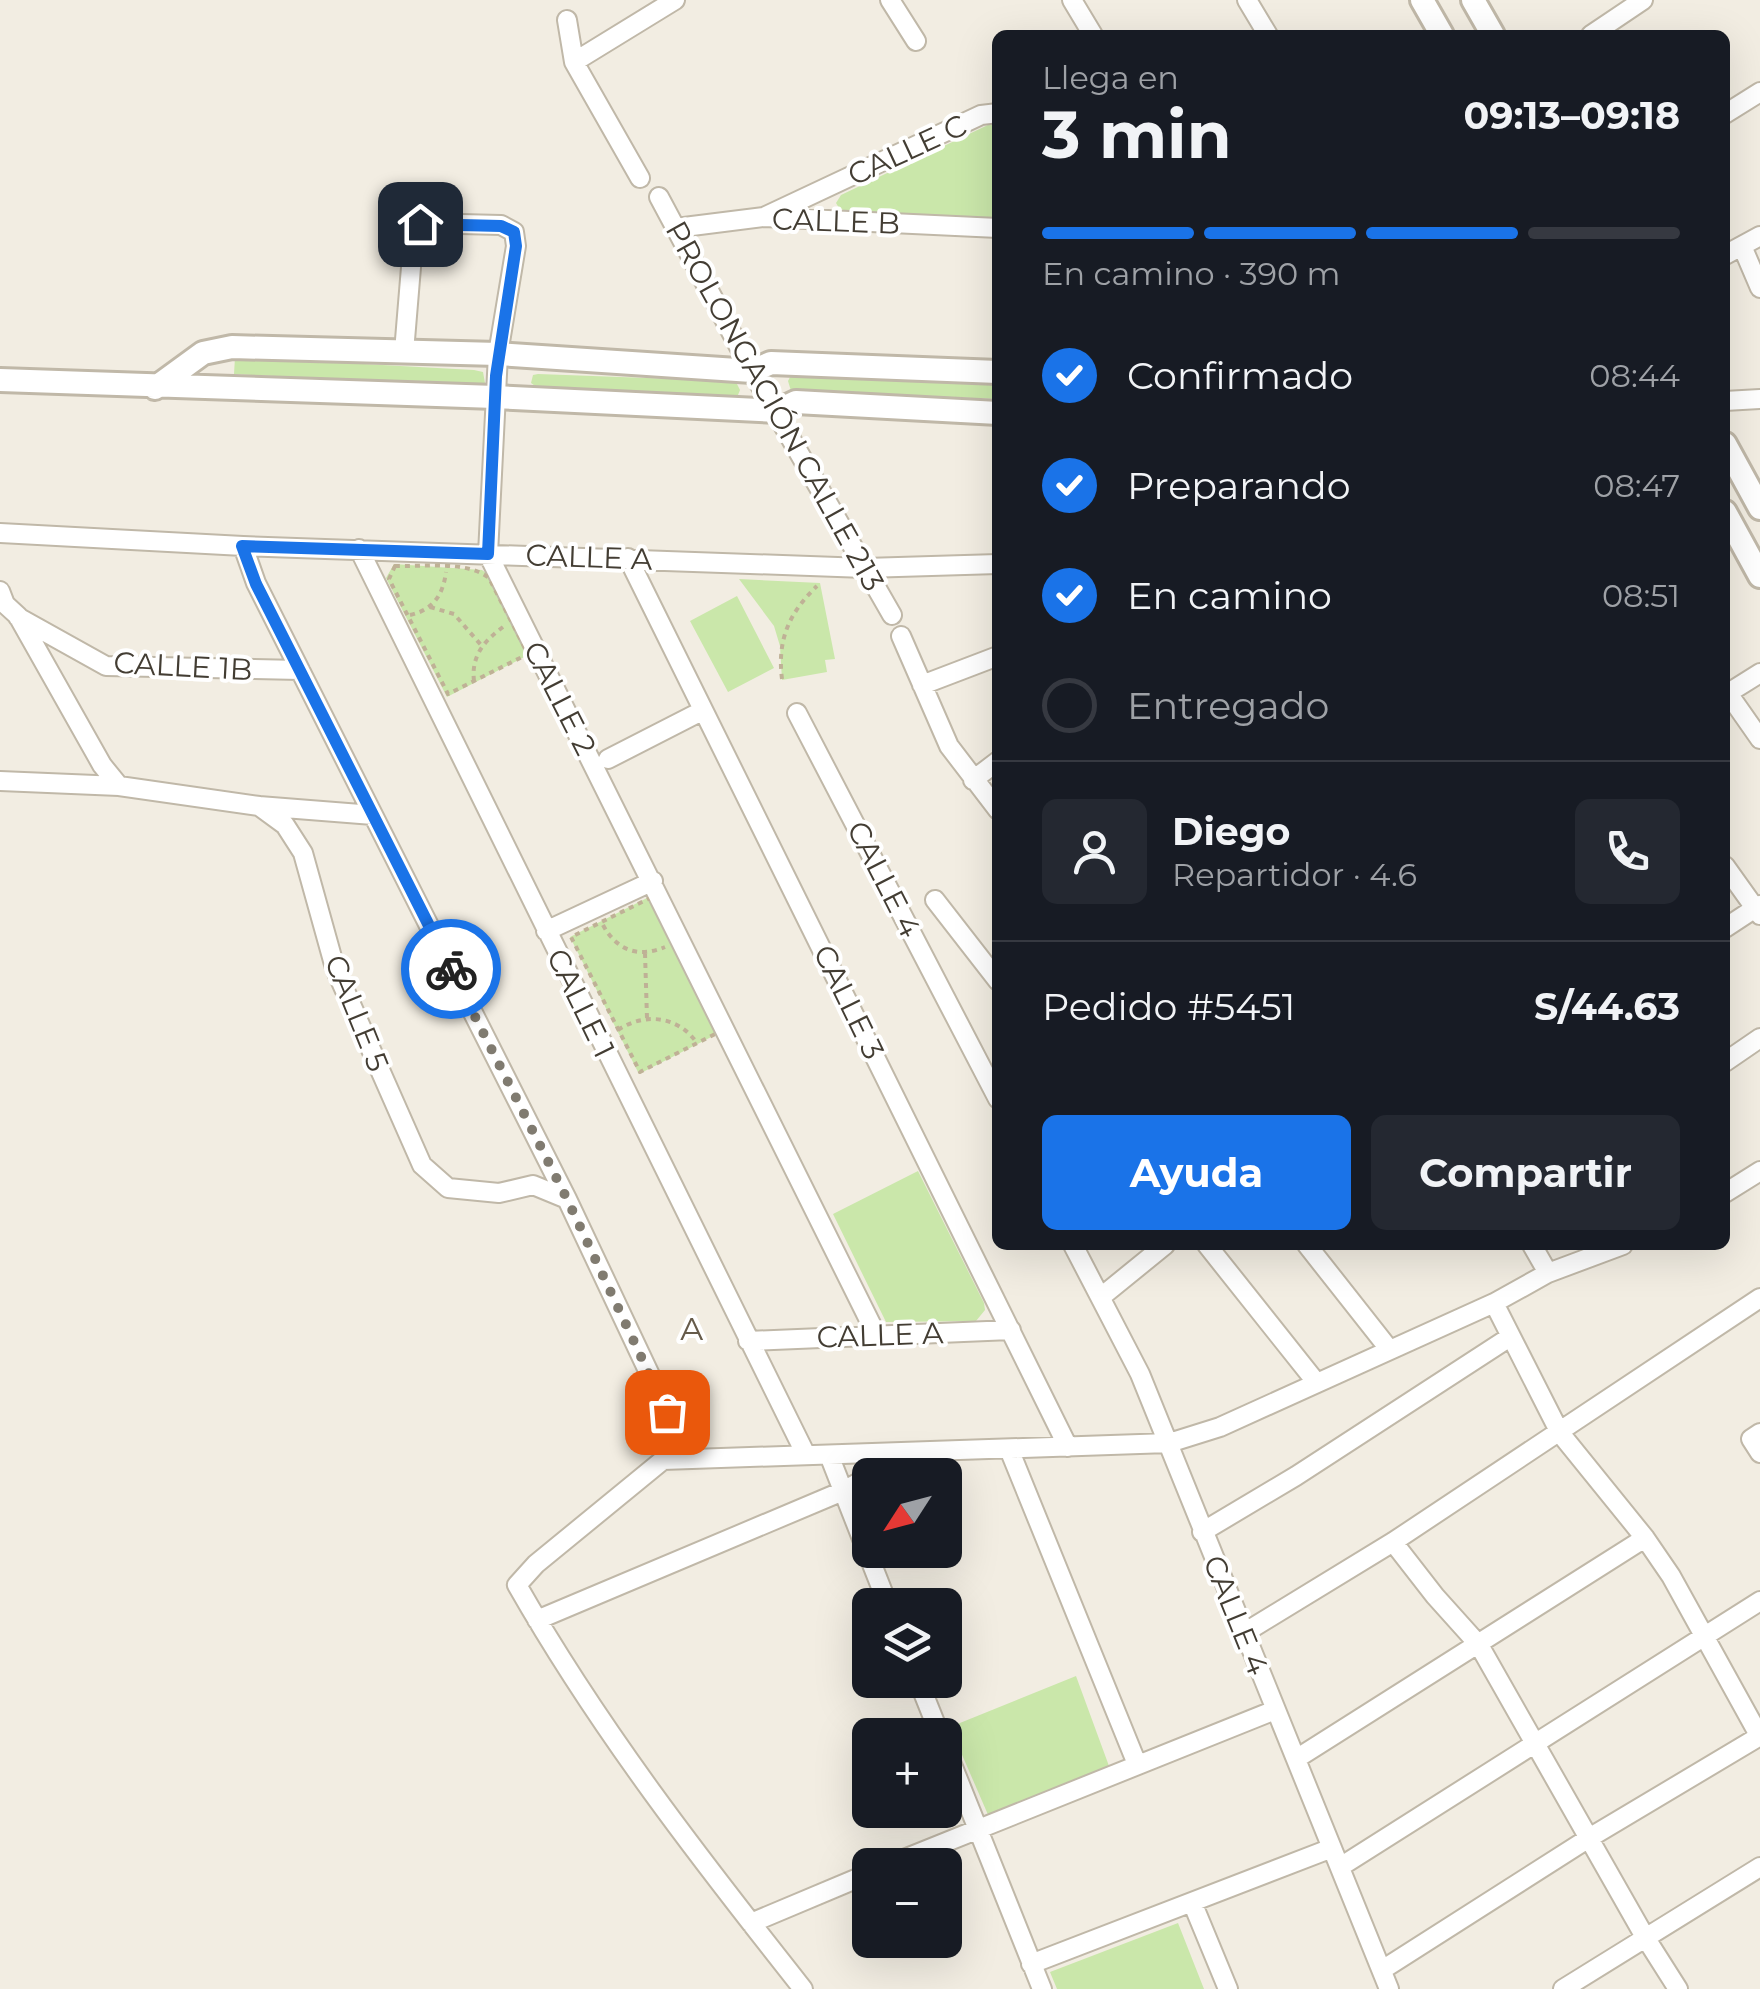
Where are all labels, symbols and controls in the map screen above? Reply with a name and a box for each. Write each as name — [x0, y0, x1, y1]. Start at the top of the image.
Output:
text: Llega en — [1042, 58, 1179, 97]
text: 09:13–09:18 — [1464, 92, 1680, 139]
text: 3 min — [1042, 95, 1232, 174]
street label: CALLE C — [842, 106, 972, 194]
pin — [378, 182, 463, 267]
icon: home — [393, 197, 448, 252]
street label: CALLE B — [771, 200, 901, 242]
street label: PROLONGACIÓN CALLE 213 — [658, 215, 892, 597]
text: En camino · 390 m — [1042, 254, 1340, 293]
icon: check — [1042, 348, 1097, 403]
text: Confirmado — [1127, 352, 1353, 399]
text: 08:44 — [1589, 356, 1680, 395]
icon: check — [1042, 458, 1097, 513]
text: Preparando — [1127, 462, 1351, 509]
text: 08:47 — [1593, 466, 1680, 505]
street label: CALLE A — [525, 536, 654, 578]
icon: check — [1042, 568, 1097, 623]
text: En camino — [1127, 572, 1332, 619]
text: 08:51 — [1602, 576, 1680, 615]
street label: CALLE 2 — [516, 635, 604, 761]
street label: CALLE 1B — [113, 644, 253, 688]
text: Entregado — [1127, 682, 1329, 729]
button: person — [1042, 799, 1147, 904]
button: phone — [1575, 799, 1680, 904]
text: Diego — [1172, 808, 1290, 855]
street label: CALLE 4 — [839, 815, 929, 943]
text: Repartidor · 4.6 — [1172, 855, 1417, 894]
courier — [401, 919, 501, 1019]
street label: CALLE 3 — [806, 939, 892, 1065]
icon: bike — [424, 942, 479, 997]
street label: CALLE 1 — [539, 943, 623, 1063]
street label: CALLE 5 — [317, 949, 397, 1077]
text: Pedido #5451 — [1042, 983, 1296, 1030]
text: S/44.63 — [1534, 983, 1680, 1030]
button: Ayuda — [1042, 1115, 1351, 1230]
button: Compartir — [1371, 1115, 1680, 1230]
district label: A — [680, 1309, 706, 1348]
street label: CALLE A — [816, 1314, 945, 1356]
pin — [625, 1370, 710, 1455]
icon: bag — [640, 1385, 695, 1440]
north arrow — [852, 1458, 962, 1568]
map controls — [852, 1458, 962, 1958]
street label: CALLE 4 — [1195, 1550, 1277, 1680]
button: layers — [852, 1588, 962, 1698]
button: + — [852, 1718, 962, 1828]
button: − — [852, 1848, 962, 1958]

